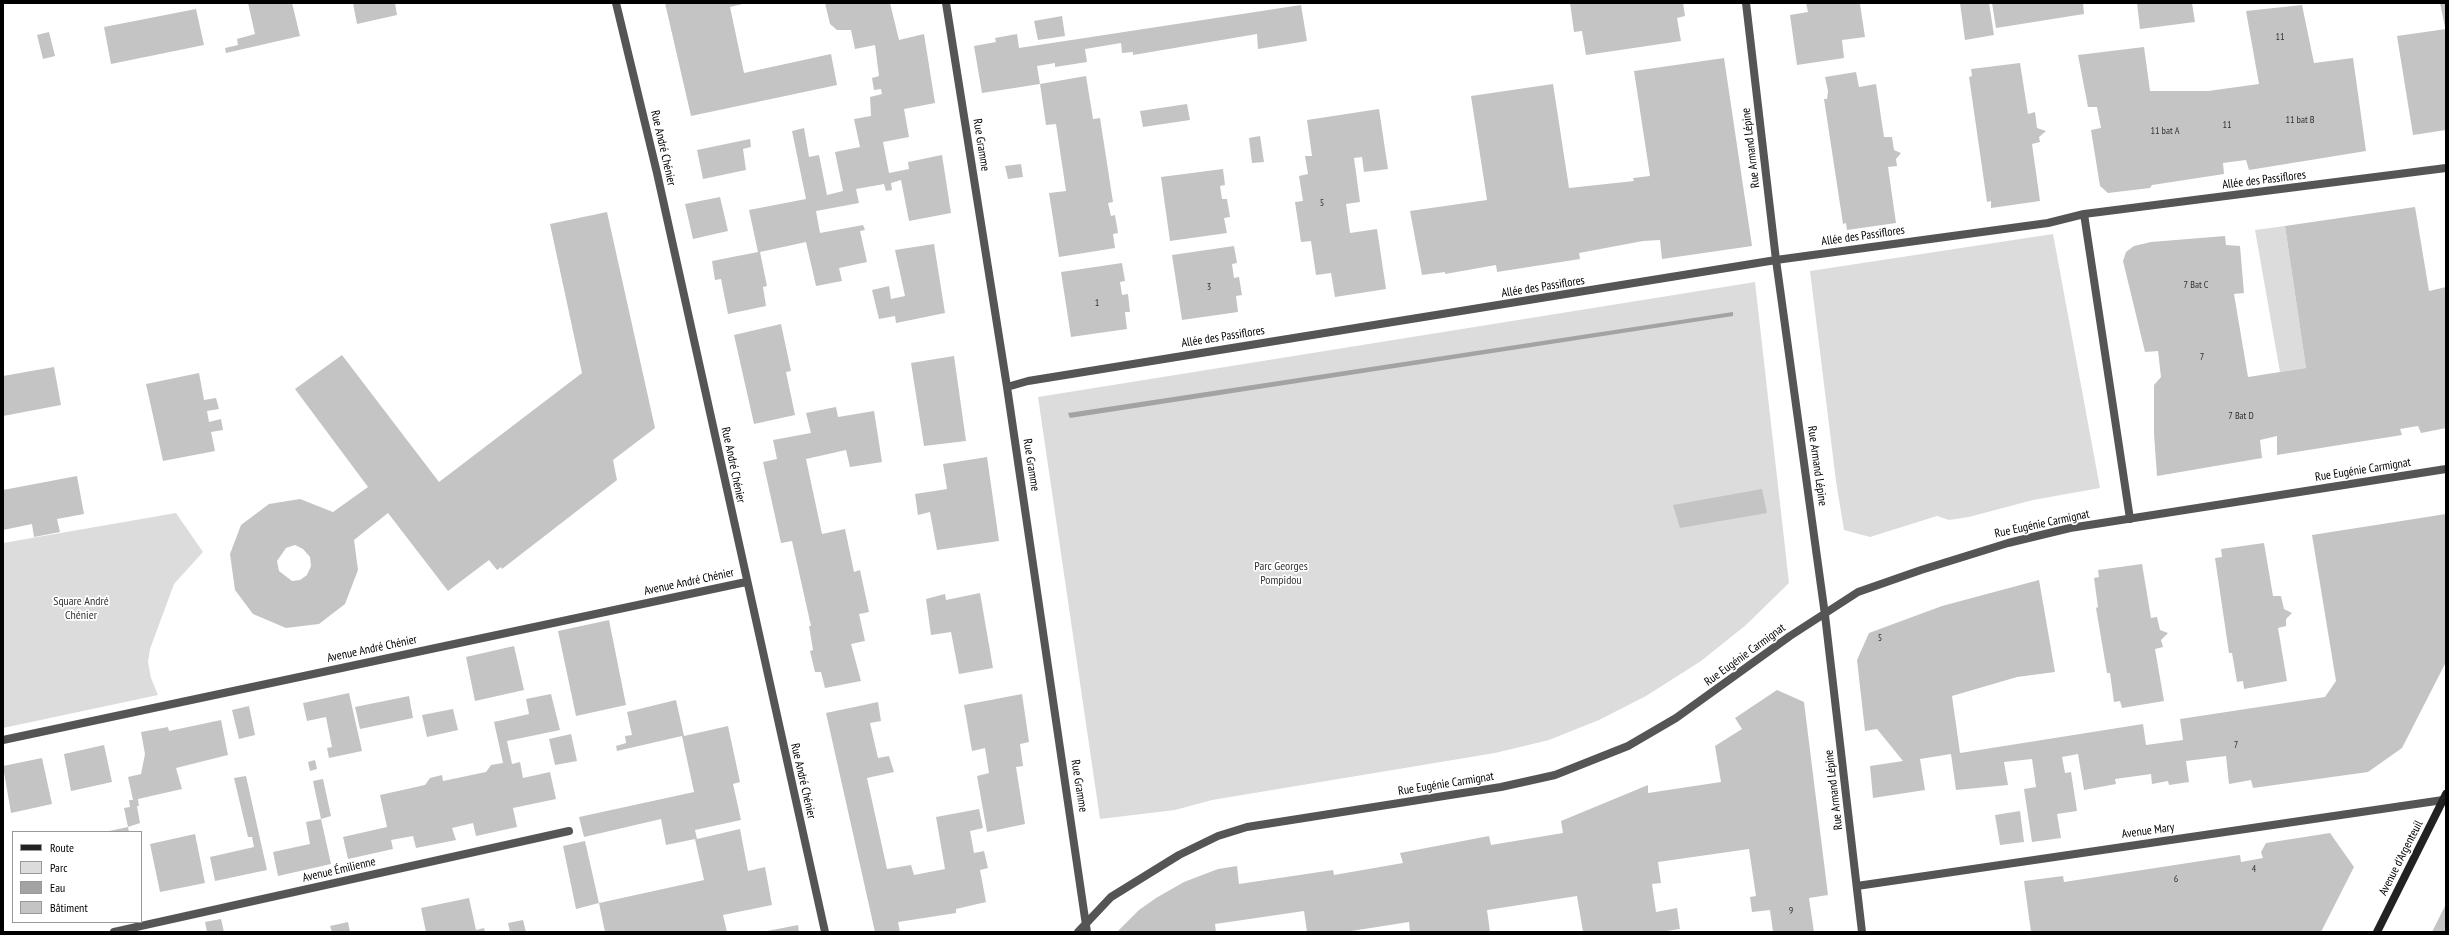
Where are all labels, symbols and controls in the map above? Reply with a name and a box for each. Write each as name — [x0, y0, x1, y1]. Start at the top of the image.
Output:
house number: 11 — [2276, 31, 2284, 43]
street label: Rue Armand Lépine — [1739, 107, 1763, 189]
street label: Rue André Chénier — [647, 109, 679, 187]
house number: 11 bat B — [2285, 114, 2315, 126]
street label: Rue Gramme — [970, 118, 992, 172]
house number: 11 — [2223, 119, 2231, 131]
house number: 11 bat A — [2150, 125, 2180, 137]
street label: Allée des Passiflores — [2221, 168, 2307, 192]
house number: 5 — [1320, 197, 1324, 209]
street label: Allée des Passiflores — [1820, 223, 1906, 249]
street label: Allée des Passiflores — [1500, 273, 1586, 301]
house number: 7 Bat C — [2184, 279, 2208, 291]
house number: 3 — [1207, 281, 1211, 293]
house number: 1 — [1095, 297, 1099, 309]
street label: Allée des Passiflores — [1180, 323, 1266, 351]
house number: 7 — [2200, 351, 2204, 363]
house number: 7 Bat D — [2228, 410, 2254, 422]
street label: Rue Armand Lépine — [1804, 425, 1830, 507]
street label: Rue André Chénier — [718, 426, 748, 504]
street label: Rue Gramme — [1020, 438, 1042, 492]
street label: Rue Eugénie Carmignat — [2314, 455, 2412, 485]
street label: Rue Eugénie Carmignat — [1993, 507, 2091, 541]
park label: Parc Georges Pompidou — [1254, 560, 1308, 588]
street label: Avenue André Chénier — [643, 565, 735, 599]
park label: Square André Chénier — [53, 595, 109, 623]
street label: Rue Eugénie Carmignat — [1702, 621, 1788, 689]
street label: Avenue André Chénier — [326, 632, 418, 666]
house number: 5 — [1878, 632, 1882, 644]
house number: 7 — [2234, 739, 2238, 751]
street label: Rue André Chénier — [787, 742, 819, 820]
street label: Rue Armand Lépine — [1822, 749, 1846, 831]
street label: Rue Gramme — [1068, 759, 1090, 813]
street label: Rue Eugénie Carmignat — [1397, 769, 1495, 799]
street label: Avenue d'Argenteuil — [2376, 818, 2426, 898]
street label: Avenue Mary — [2121, 820, 2175, 842]
legend — [12, 831, 142, 923]
text: Route — [50, 840, 74, 855]
street label: Avenue Émilienne — [301, 855, 377, 885]
text: Parc — [50, 860, 67, 875]
house number: 4 — [2252, 863, 2256, 875]
house number: 6 — [2174, 873, 2178, 885]
text: Eau — [50, 880, 65, 895]
text: Bâtiment — [50, 900, 88, 915]
house number: 9 — [1789, 905, 1793, 917]

